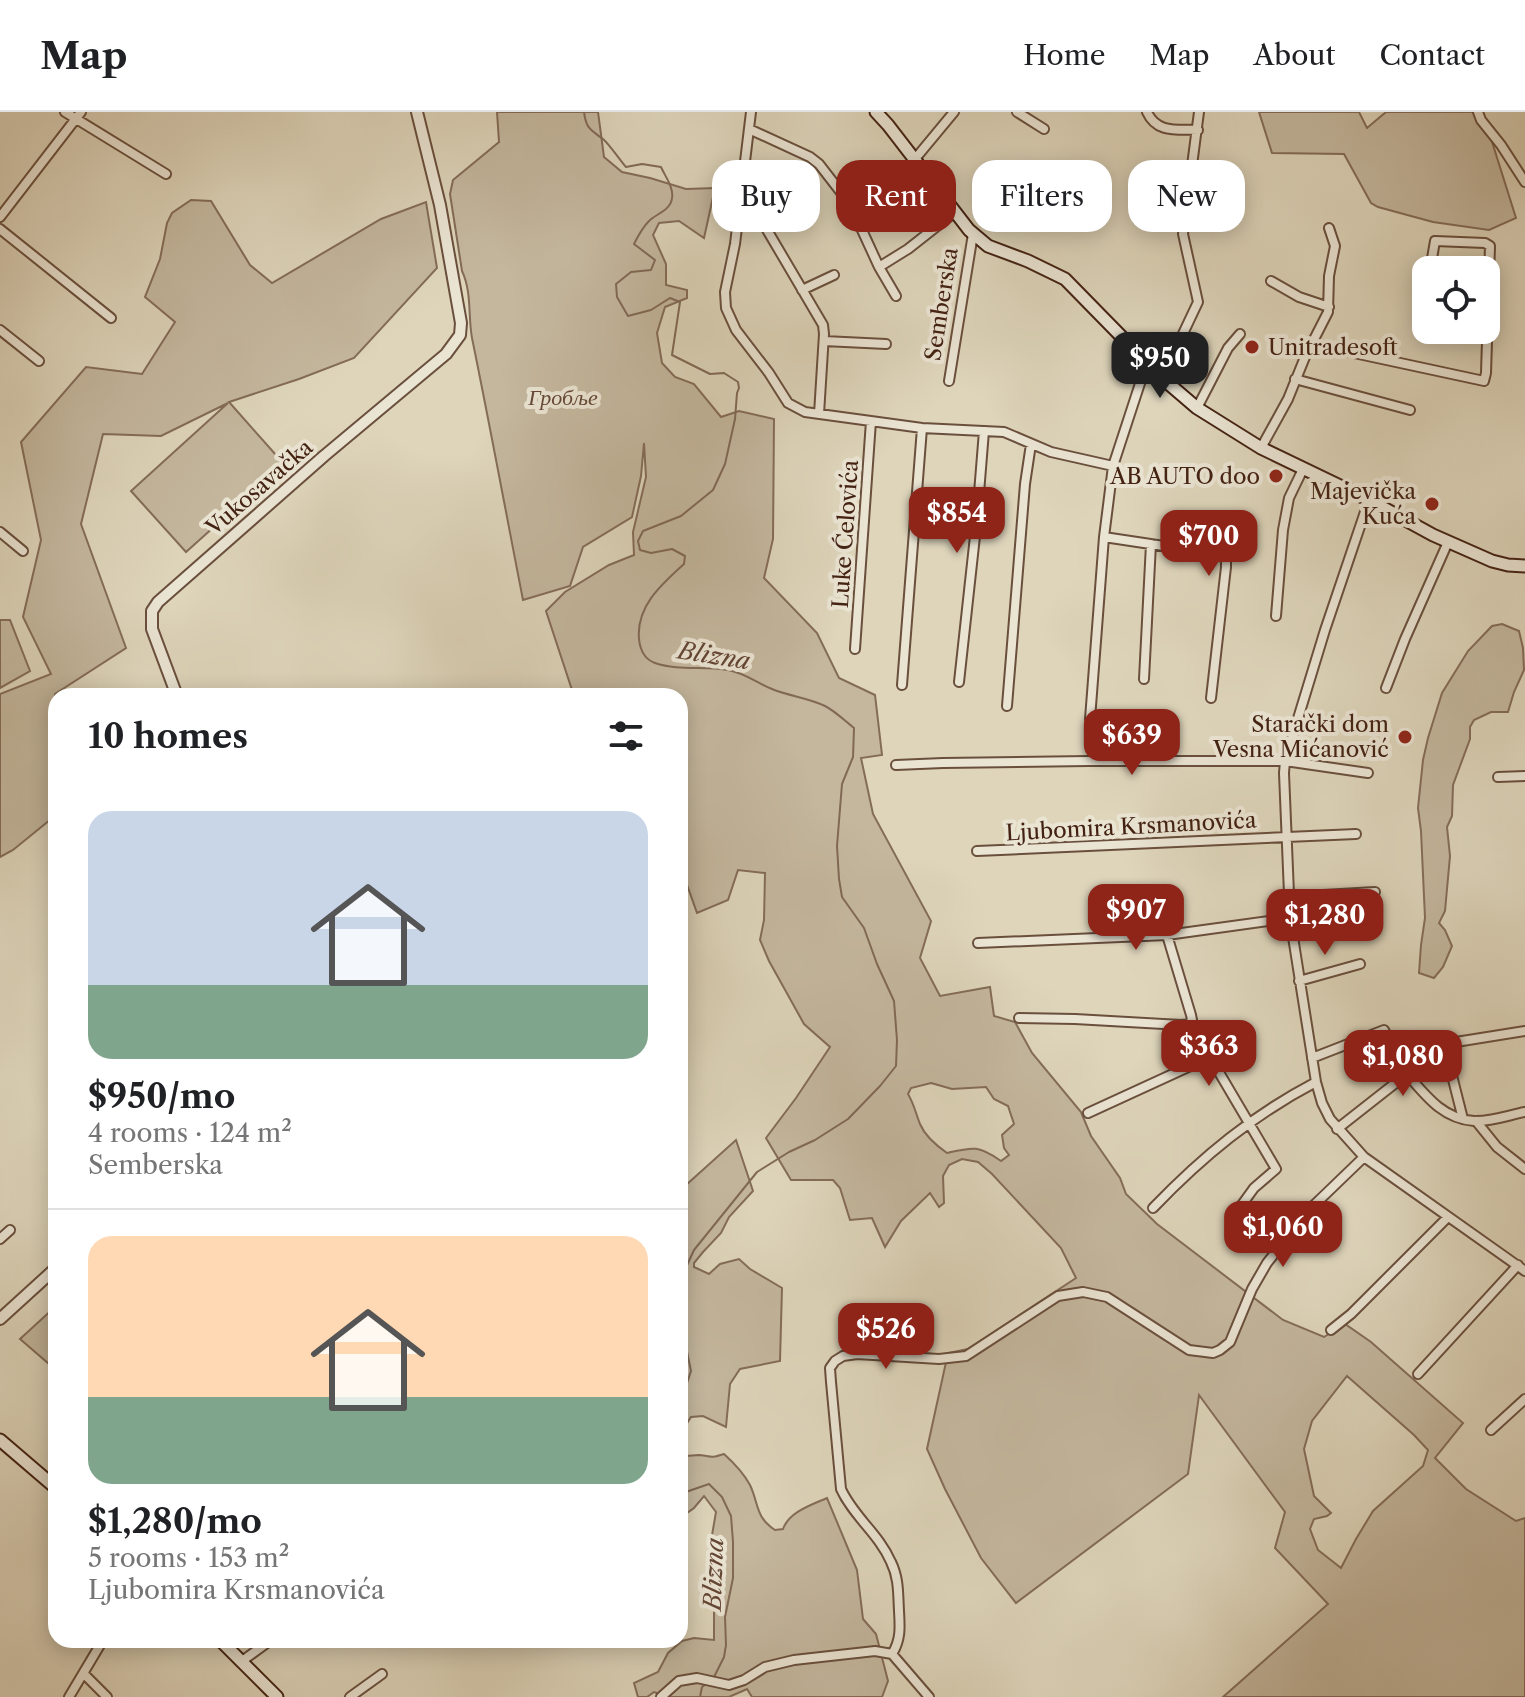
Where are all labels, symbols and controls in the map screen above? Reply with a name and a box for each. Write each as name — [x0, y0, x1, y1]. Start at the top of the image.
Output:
text: Map — [40, 32, 128, 79]
text: Home — [1023, 38, 1105, 72]
text: Map — [1149, 38, 1209, 72]
text: About — [1253, 38, 1335, 72]
text: Contact — [1379, 38, 1485, 72]
chip: Buy — [712, 160, 820, 232]
chip: Rent — [836, 160, 956, 232]
chip: Filters — [972, 160, 1112, 232]
chip: New — [1128, 160, 1245, 232]
street label: Semberska — [919, 245, 964, 363]
map controls — [1412, 256, 1500, 344]
button: locate — [1412, 256, 1500, 344]
pin: $950 — [1113, 332, 1207, 400]
place label: Unitradesoft — [1268, 334, 1398, 361]
marker: Unitradesoft — [1243, 338, 1261, 356]
text: $950 — [1130, 342, 1190, 374]
park label: Гробље — [527, 384, 598, 411]
street label: Vukosavačka — [200, 433, 319, 542]
street label: Luke Ćelovića — [826, 458, 864, 609]
place label: AB AUTO doo — [1109, 463, 1260, 490]
marker: AB AUTO doo — [1267, 467, 1285, 485]
place label: Majevička Kuća — [1310, 478, 1416, 530]
pin: $854 — [910, 487, 1004, 555]
marker: Majevička Kuća — [1423, 495, 1441, 513]
text: $854 — [927, 497, 987, 529]
pin: $700 — [1162, 510, 1256, 578]
text: $700 — [1178, 520, 1240, 552]
water label: Blizna — [674, 635, 752, 676]
pin: $639 — [1085, 709, 1179, 777]
place label: Starački dom Vesna Mićanović — [1212, 711, 1390, 763]
icon: filters — [604, 714, 648, 758]
text: 10 homes — [88, 715, 248, 757]
text: $639 — [1102, 719, 1162, 751]
marker: Starački dom Vesna Mićanović — [1396, 728, 1414, 746]
street label: Ljubomira Krsmanovića — [1005, 806, 1258, 847]
icon: home — [296, 863, 440, 1007]
pin: $907 — [1089, 884, 1183, 952]
pin: $1,280 — [1260, 889, 1390, 957]
text: $907 — [1106, 894, 1166, 926]
text: $1,280 — [1284, 899, 1366, 931]
pin: $363 — [1162, 1020, 1256, 1088]
text: $363 — [1179, 1030, 1239, 1062]
pin: $1,080 — [1338, 1030, 1468, 1098]
text: $1,080 — [1362, 1040, 1444, 1072]
text: $950/mo — [88, 1075, 235, 1117]
text: 4 rooms · 124 m² — [88, 1117, 292, 1149]
text: Semberska — [88, 1149, 223, 1181]
pin: $1,060 — [1218, 1201, 1348, 1269]
text: $1,060 — [1242, 1211, 1324, 1243]
icon: home — [296, 1288, 440, 1432]
pin: $526 — [839, 1303, 933, 1371]
text: $526 — [856, 1313, 916, 1345]
text: $1,280/mo — [88, 1500, 262, 1542]
water label: Blizna — [698, 1537, 729, 1613]
text: 5 rooms · 153 m² — [88, 1542, 289, 1574]
text: Ljubomira Krsmanovića — [88, 1574, 385, 1606]

